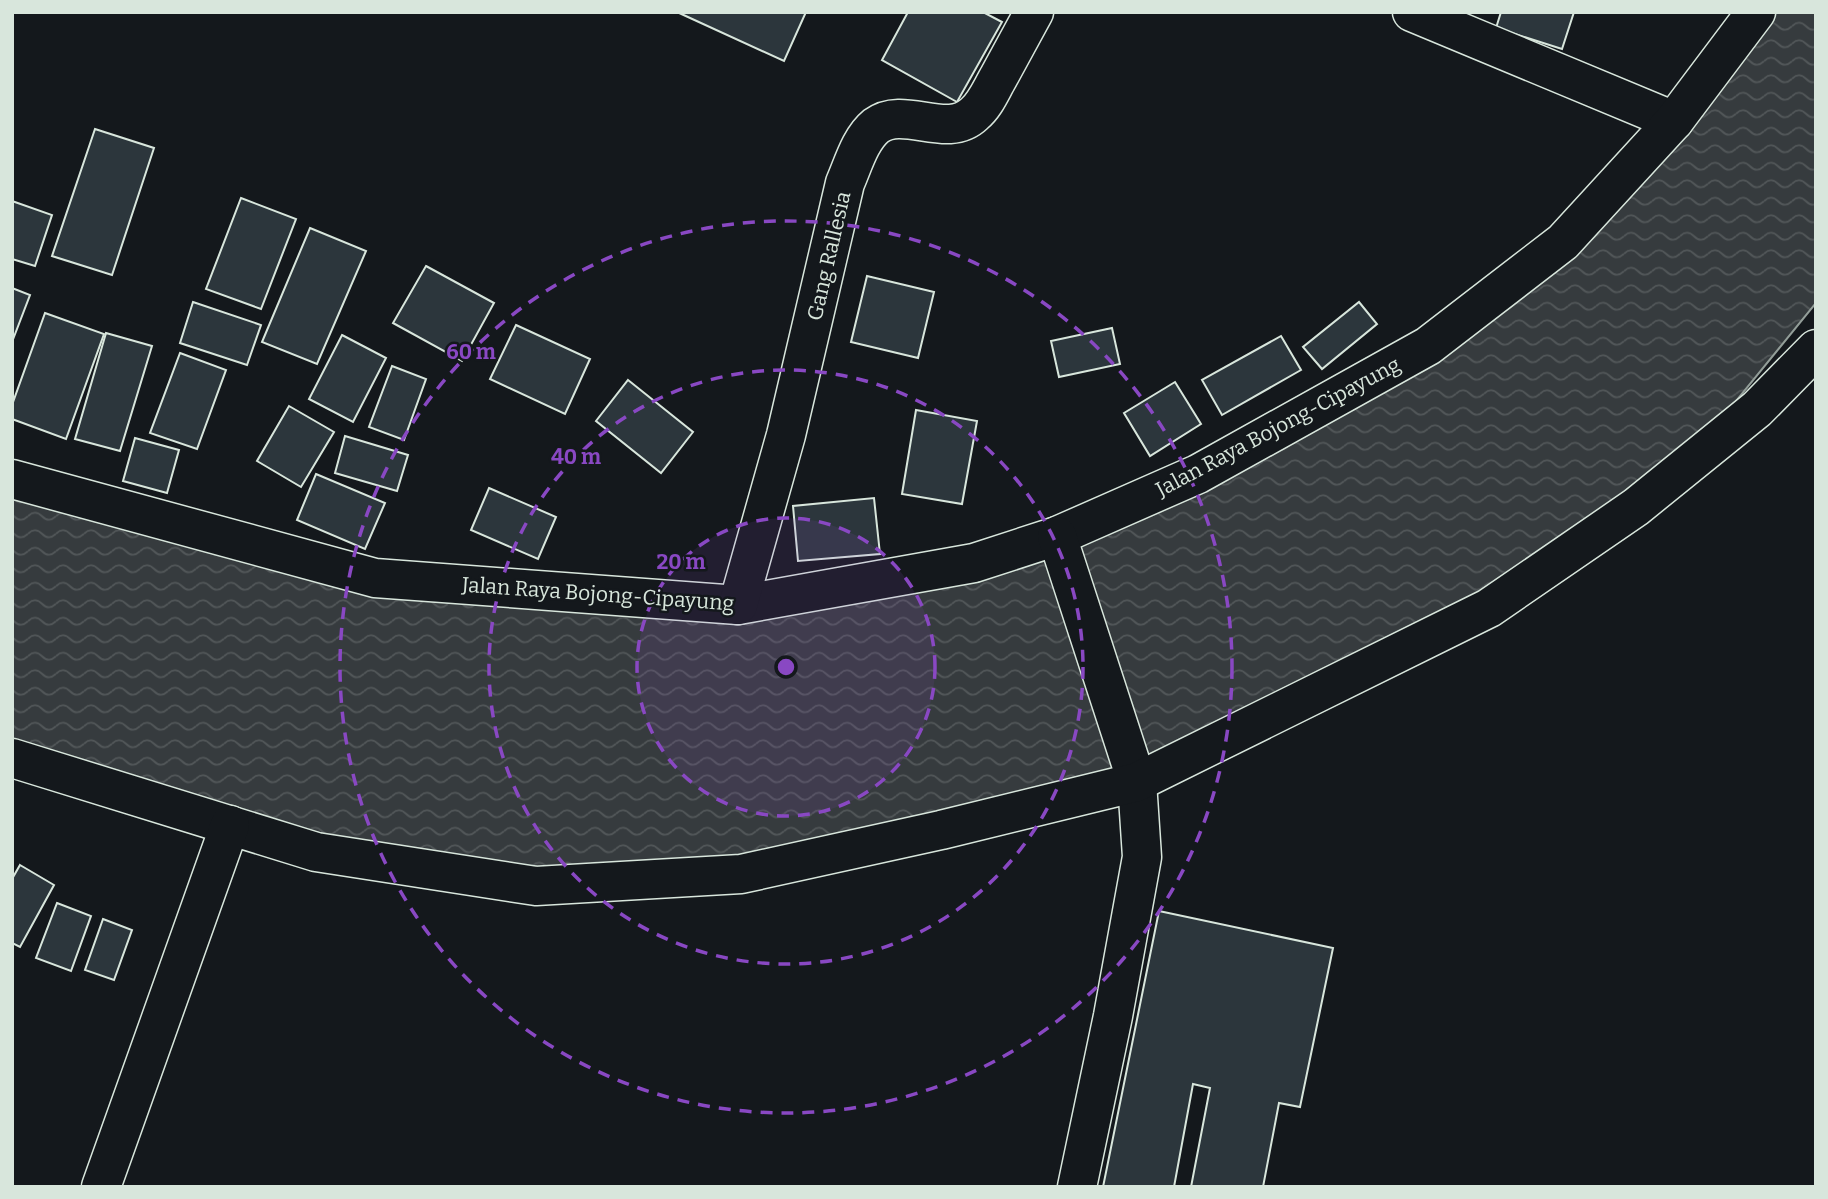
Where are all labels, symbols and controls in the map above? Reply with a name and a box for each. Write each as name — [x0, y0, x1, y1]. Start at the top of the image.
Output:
street label: Gang Rallesia — [801, 188, 857, 323]
text: 60 m — [446, 339, 496, 365]
street label: Jalan Raya Bojong-Cipayung — [1151, 351, 1405, 503]
text: 40 m — [551, 444, 601, 470]
text: 20 m — [657, 549, 705, 575]
street label: Jalan Raya Bojong-Cipayung — [460, 571, 735, 617]
centre of rings — [774, 655, 798, 679]

